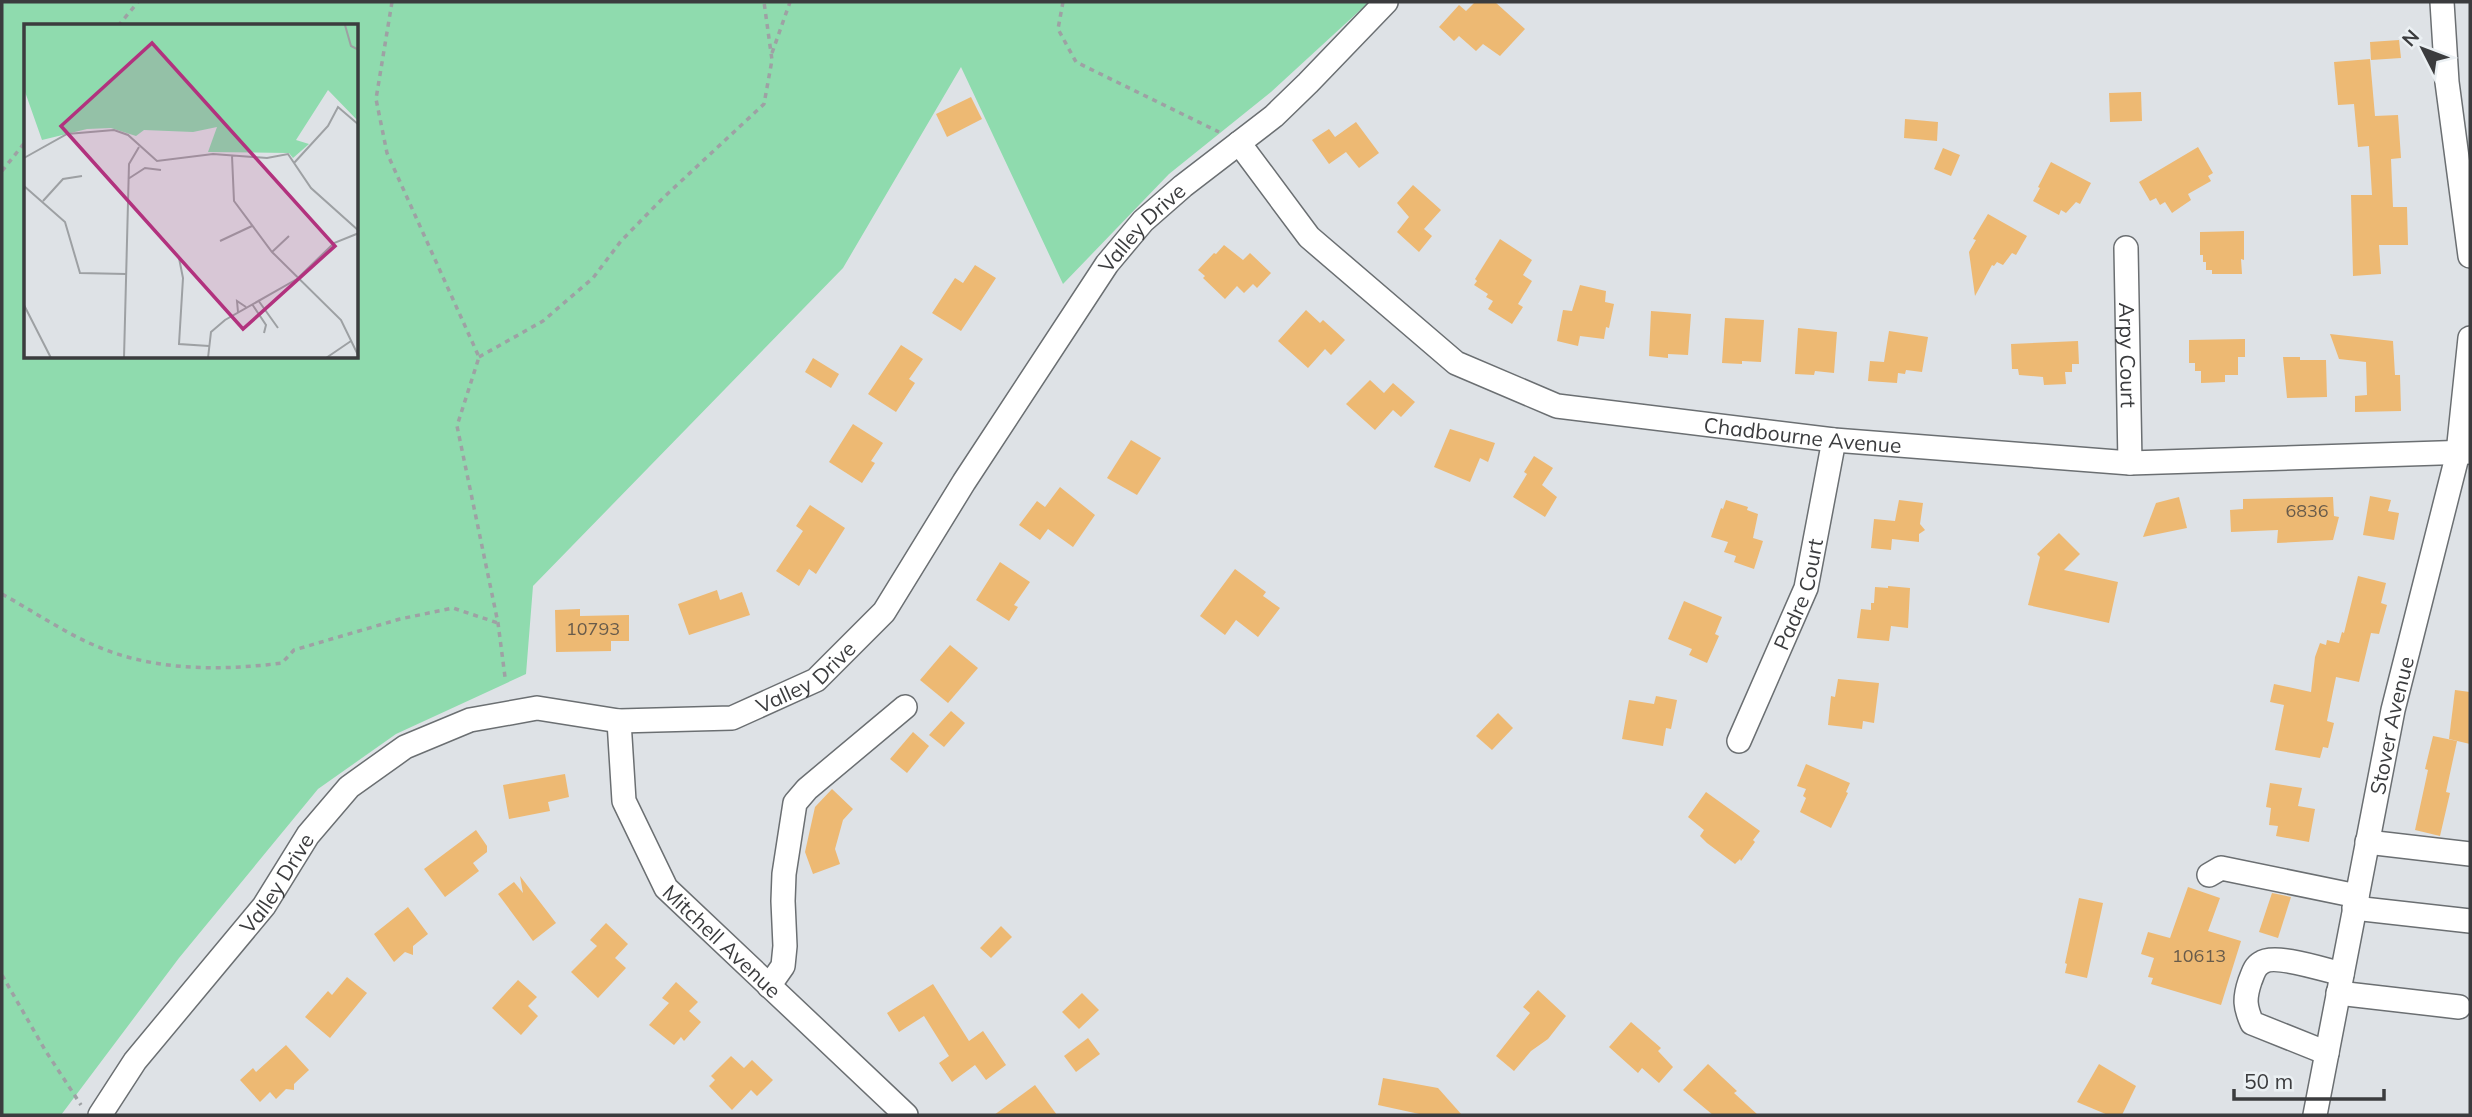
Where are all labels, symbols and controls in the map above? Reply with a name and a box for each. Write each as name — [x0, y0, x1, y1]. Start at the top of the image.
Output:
north arrow — [2388, 14, 2458, 84]
inset map — [24, 24, 359, 359]
text: N — [2397, 24, 2424, 51]
street label: Valley Drive — [1092, 177, 1190, 277]
street label: Arpy Court — [2114, 302, 2142, 408]
street label: Chadbourne Avenue — [1702, 411, 1902, 458]
house number: 6836 — [2285, 499, 2329, 522]
street label: Padre Court — [1768, 536, 1828, 654]
house number: 10793 — [566, 617, 620, 640]
street label: Valley Drive — [752, 635, 861, 718]
street label: Stover Avenue — [2364, 653, 2419, 797]
street label: Valley Drive — [234, 828, 319, 938]
street label: Mitchell Avenue — [658, 879, 787, 1003]
house number: 10613 — [2172, 944, 2226, 967]
scale bar — [2234, 1058, 2384, 1102]
text: 50 m — [2244, 1068, 2293, 1094]

